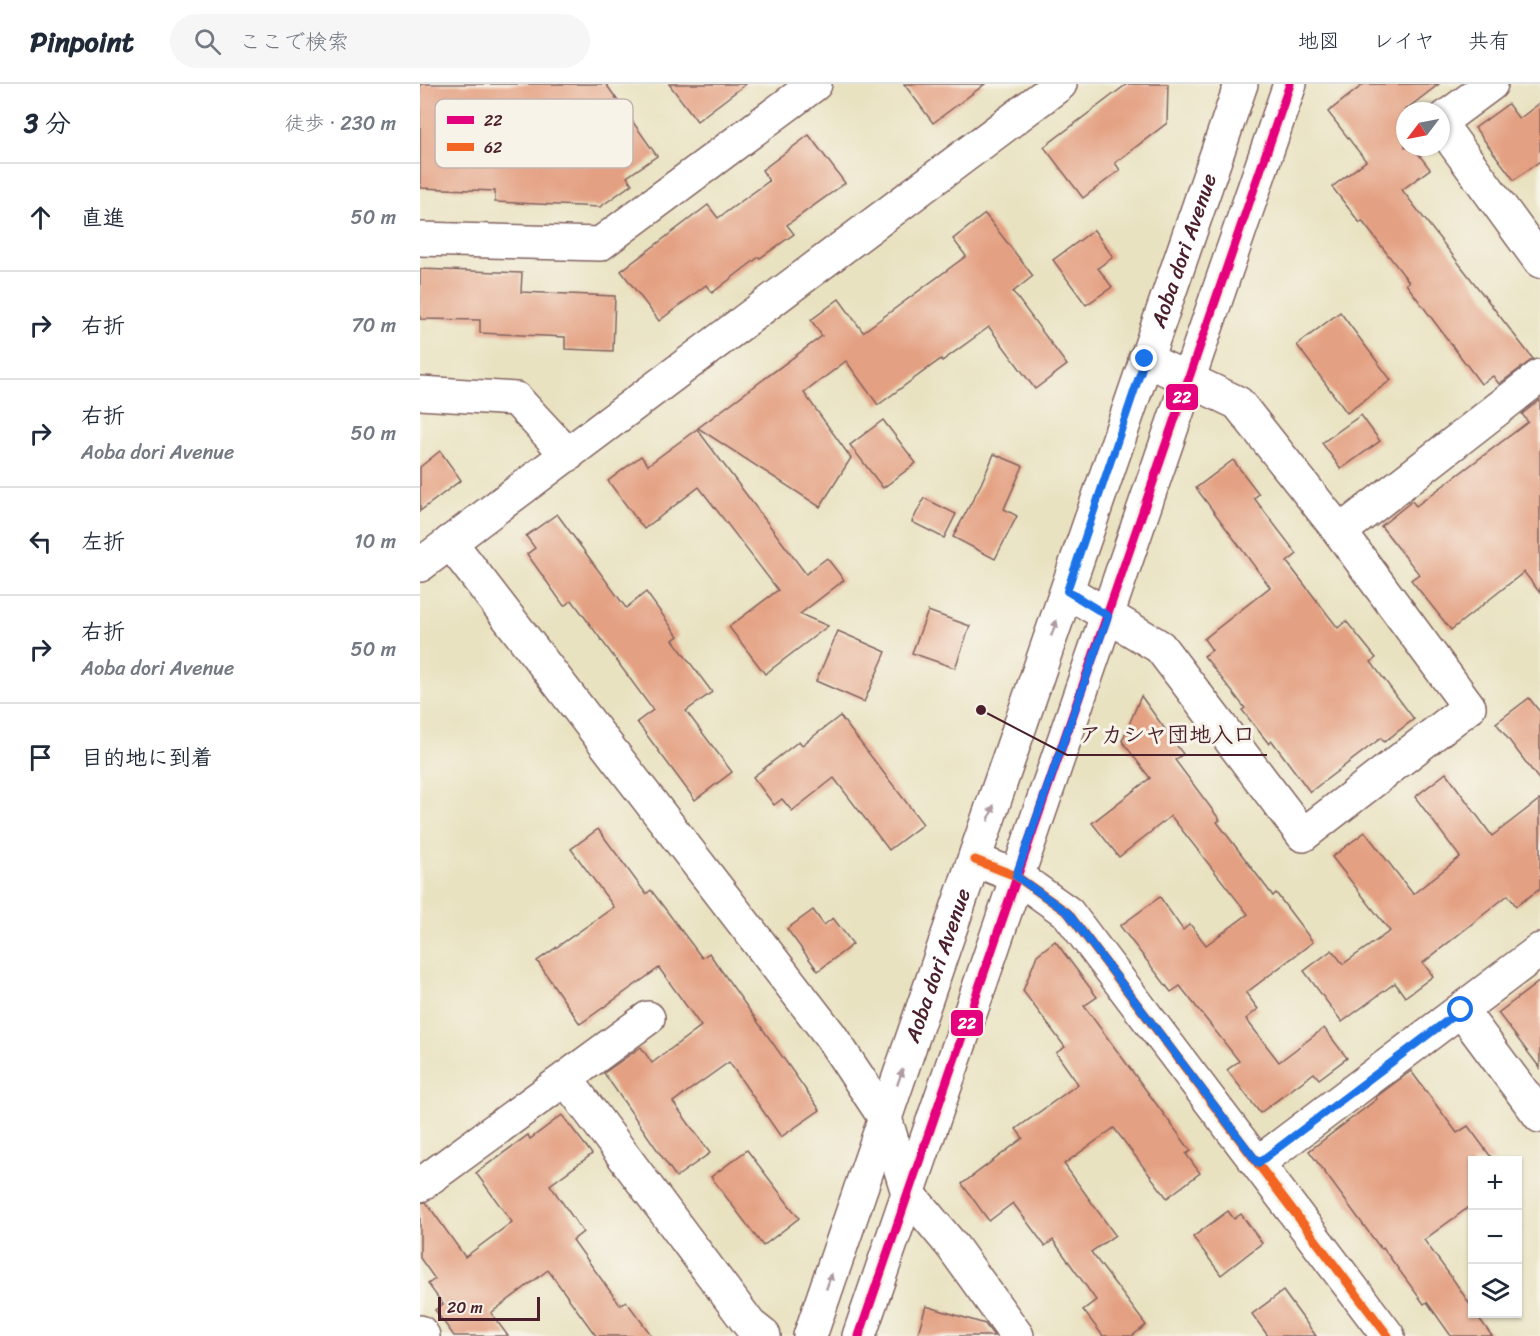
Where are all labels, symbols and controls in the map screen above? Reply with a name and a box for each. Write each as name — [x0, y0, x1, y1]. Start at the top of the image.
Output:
search box — [170, 14, 590, 68]
text: Pinpoint — [30, 17, 134, 66]
text: ここで検索 — [239, 22, 349, 61]
text: 地図 — [1298, 22, 1340, 60]
text: レイヤ — [1373, 22, 1435, 60]
text: 共有 — [1468, 22, 1510, 60]
icon: search — [191, 25, 224, 58]
legend — [435, 99, 633, 168]
text: 3 分 — [24, 100, 71, 146]
north arrow — [1396, 102, 1450, 156]
text: 徒歩 · 230 m — [285, 106, 396, 141]
text: 22 — [484, 106, 502, 135]
text: 62 — [484, 133, 502, 162]
street label: Aoba dori Avenue — [1139, 168, 1228, 334]
text: 直進 — [81, 198, 125, 237]
text: 50 m — [351, 200, 396, 235]
icon: ahead — [24, 201, 57, 234]
text: 右折 — [81, 306, 125, 345]
text: 70 m — [351, 308, 396, 343]
icon: right — [24, 309, 57, 342]
route end — [1131, 345, 1157, 371]
line badge: 22 — [1165, 383, 1199, 411]
text: 22 — [1172, 383, 1192, 412]
text: 右折 — [81, 396, 125, 435]
text: 50 m — [351, 416, 396, 451]
icon: right — [24, 417, 57, 450]
text: Aoba dori Avenue — [81, 435, 234, 470]
text: 左折 — [81, 522, 125, 561]
text: 10 m — [354, 524, 396, 559]
icon: left — [24, 525, 57, 558]
text: 右折 — [81, 612, 125, 651]
one-way arrow — [1050, 619, 1060, 637]
text: 50 m — [351, 632, 396, 667]
icon: right — [24, 633, 57, 666]
text: Aoba dori Avenue — [81, 651, 234, 686]
callout: アカシヤ団地入口 — [1067, 715, 1267, 755]
text: アカシヤ団地入口 — [1079, 715, 1255, 754]
text: 目的地に到着 — [81, 738, 213, 777]
icon: arrive — [24, 741, 57, 774]
one-way arrow — [987, 804, 997, 822]
street label: Aoba dori Avenue — [893, 883, 982, 1049]
route start — [1447, 996, 1473, 1022]
line badge: 22 — [950, 1009, 984, 1037]
text: 22 — [957, 1009, 977, 1038]
one-way arrow — [895, 1067, 905, 1085]
map controls — [1468, 1156, 1522, 1318]
button: + — [1468, 1156, 1522, 1210]
button: − — [1468, 1210, 1522, 1264]
button: layers — [1468, 1264, 1522, 1318]
one-way arrow — [825, 1272, 835, 1290]
text: 20 m — [447, 1293, 483, 1322]
scale bar — [438, 1294, 540, 1322]

